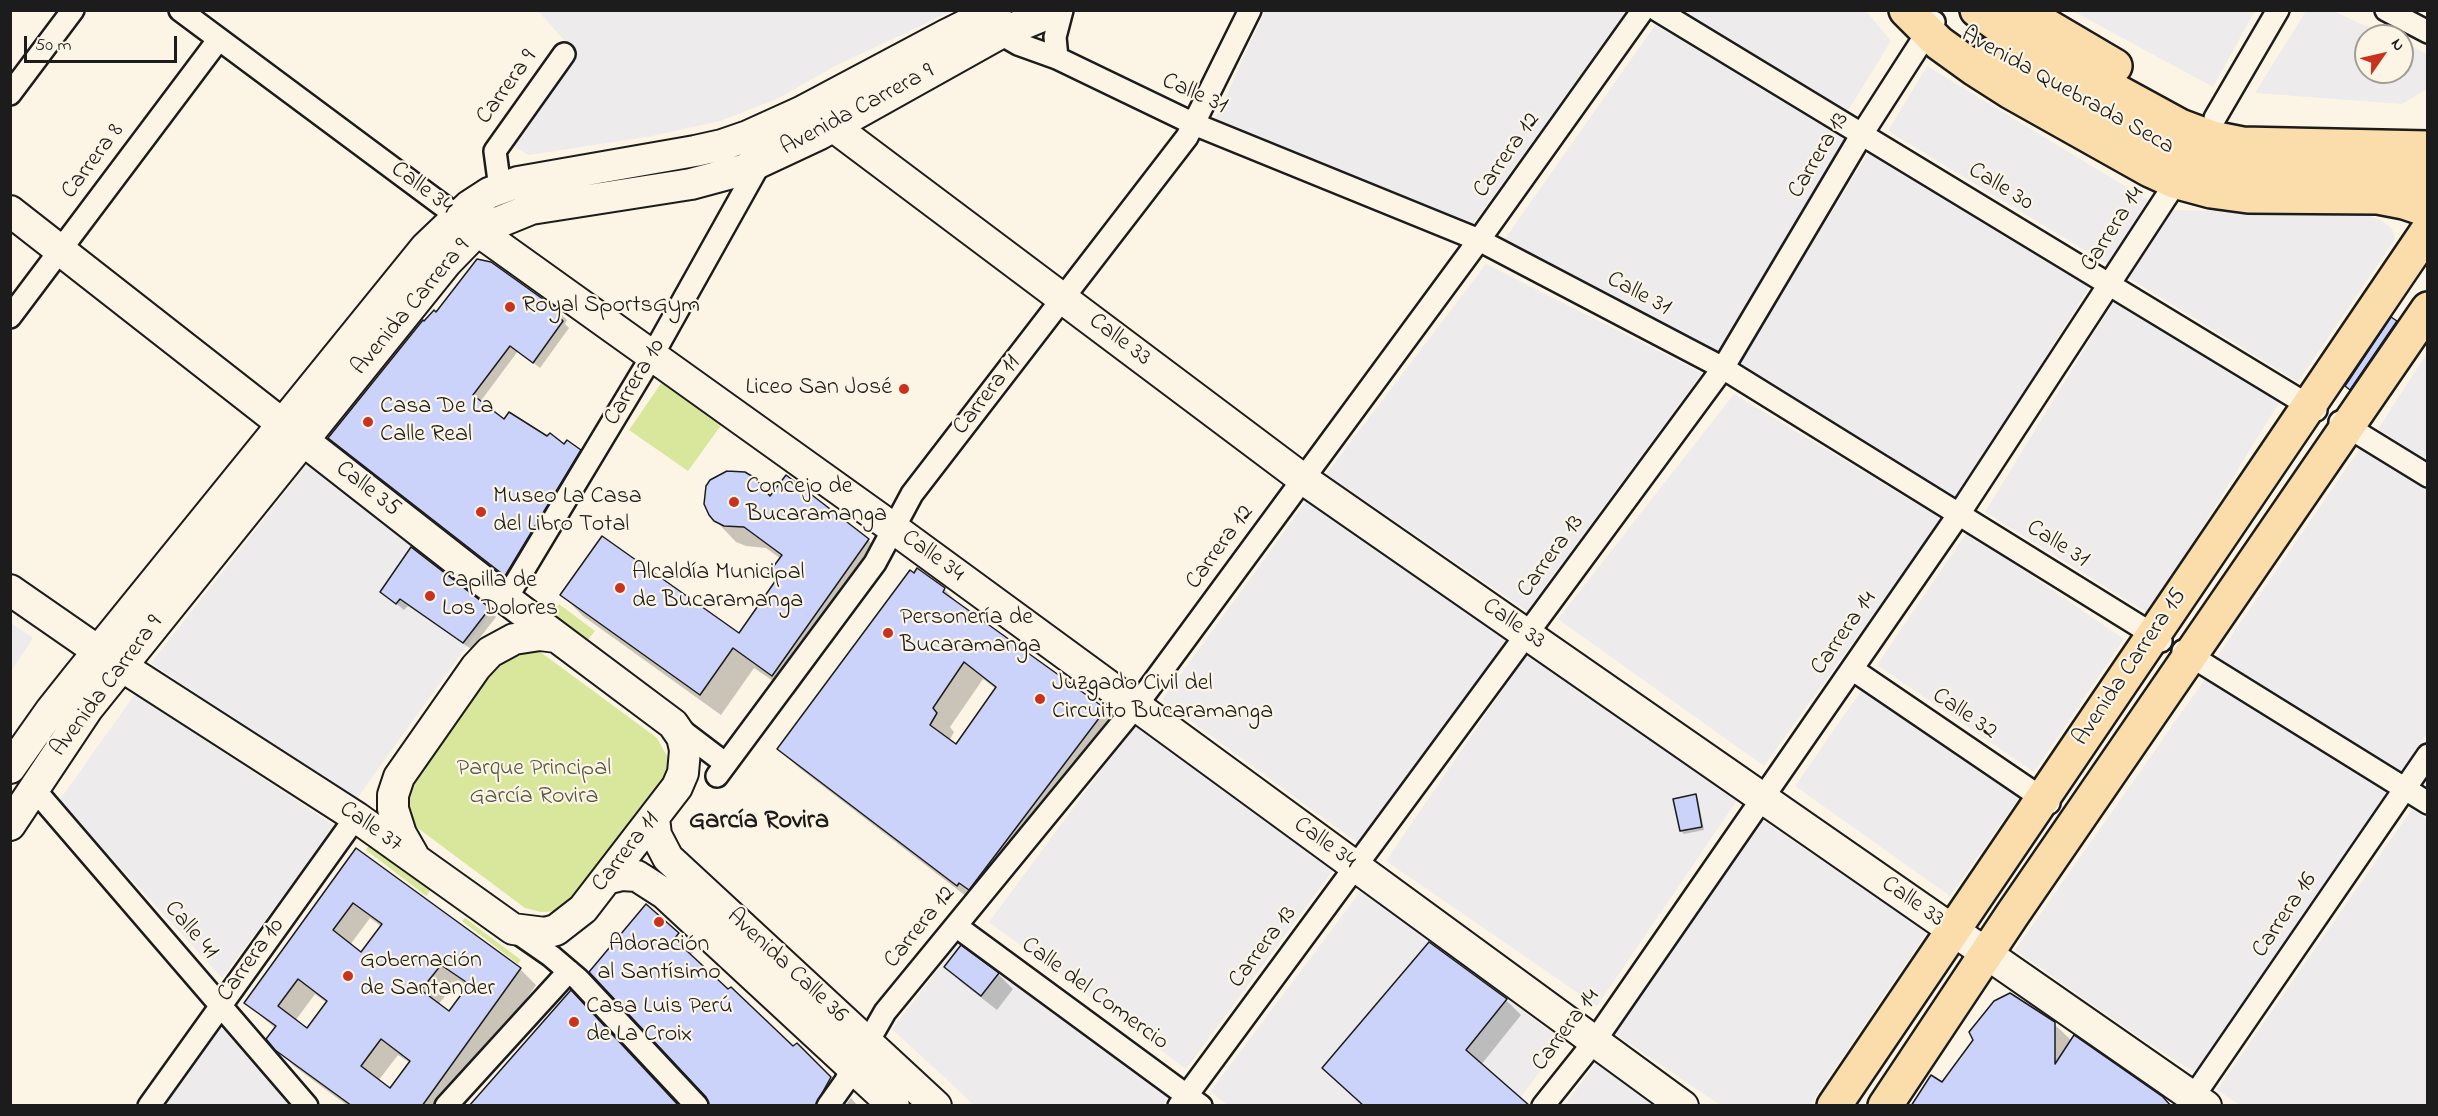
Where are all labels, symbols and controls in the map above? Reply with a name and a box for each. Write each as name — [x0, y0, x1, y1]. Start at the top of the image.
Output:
street label: Avenida Quebrada Seca — [1955, 21, 2179, 163]
scale bar — [27, 24, 180, 62]
north arrow — [2354, 24, 2414, 84]
text: 50 m — [35, 33, 72, 59]
text: N — [2384, 34, 2410, 56]
street label: Carrera 9 — [471, 45, 545, 131]
street label: Avenida Carrera 9 — [776, 58, 940, 164]
street label: Calle 31 — [1157, 68, 1231, 122]
street label: Carrera 12 — [1468, 108, 1548, 204]
street label: Carrera 13 — [1783, 108, 1857, 204]
street label: Carrera 8 — [56, 119, 132, 205]
street label: Calle 34 — [384, 156, 458, 222]
street label: Calle 30 — [1962, 157, 2038, 219]
street label: Carrera 14 — [2076, 182, 2152, 278]
street label: Avenida Carrera 9 — [346, 234, 478, 382]
street label: Calle 31 — [1601, 266, 1675, 324]
place label: Royal SportsGym — [522, 293, 700, 321]
marker: Royal SportsGym — [503, 300, 517, 314]
street label: Calle 33 — [1082, 308, 1156, 374]
street label: Carrera 10 — [599, 334, 673, 432]
street label: Carrera 11 — [948, 350, 1028, 442]
place label: Liceo San José — [746, 375, 892, 403]
marker: Liceo San José — [897, 382, 911, 396]
place label: Casa De La Calle Real — [380, 394, 494, 450]
marker: Casa De La Calle Real — [361, 415, 375, 429]
street label: Calle 35 — [329, 456, 405, 524]
place label: Concejo de Bucaramanga — [746, 474, 887, 530]
place label: Museo La Casa del Libro Total — [493, 484, 642, 540]
marker: Concejo de Bucaramanga — [727, 495, 741, 509]
street label: Carrera 12 — [1181, 500, 1261, 596]
marker: Museo La Casa del Libro Total — [474, 505, 488, 519]
street label: Carrera 13 — [1512, 510, 1592, 604]
street label: Calle 31 — [2020, 515, 2094, 575]
street label: Calle 34 — [895, 525, 969, 589]
place label: Alcaldía Municipal de Bucaramanga — [632, 560, 805, 616]
place label: Capilla de Los Dolores — [442, 568, 558, 624]
marker: Alcaldía Municipal de Bucaramanga — [613, 581, 627, 595]
street label: Avenida Carrera 15 — [2068, 584, 2194, 752]
street label: Carrera 14 — [1806, 587, 1884, 681]
marker: Capilla de Los Dolores — [423, 589, 437, 603]
street label: Calle 33 — [1476, 593, 1550, 657]
place label: Personería de Bucaramanga — [900, 605, 1041, 661]
street label: Avenida Carrera 9 — [45, 611, 171, 763]
marker: Personería de Bucaramanga — [881, 626, 895, 640]
place label: Juzgado Civil del Circuito Bucaramanga — [1052, 671, 1273, 727]
street label: Calle 32 — [1926, 683, 2002, 747]
marker: Juzgado Civil del Circuito Bucaramanga — [1033, 692, 1047, 706]
park label: Parque Principal García Rovira — [457, 756, 611, 812]
street label: Calle 37 — [333, 796, 407, 860]
street label: Carrera 11 — [587, 807, 667, 899]
district label: García Rovira — [689, 807, 829, 839]
street label: Calle 34 — [1287, 812, 1361, 876]
street label: Carrera 16 — [2247, 868, 2325, 964]
street label: Calle 33 — [1875, 871, 1949, 935]
street label: Carrera 12 — [879, 881, 963, 975]
street label: Calle 41 — [157, 896, 223, 966]
street label: Carrera 13 — [1224, 901, 1304, 995]
street label: Avenida Calle 36 — [719, 903, 853, 1031]
street label: Carrera 10 — [212, 914, 292, 1008]
marker: Adoración al Santísimo — [652, 915, 666, 929]
place label: Adoración al Santísimo — [597, 932, 721, 988]
street label: Calle del Comercio — [1015, 932, 1173, 1058]
place label: Gobernación de Santander — [360, 948, 495, 1004]
marker: Gobernación de Santander — [341, 969, 355, 983]
street label: Carrera 14 — [1527, 984, 1607, 1078]
place label: Casa Luis Perú de La Croix — [586, 994, 733, 1050]
marker: Casa Luis Perú de La Croix — [567, 1015, 581, 1029]

